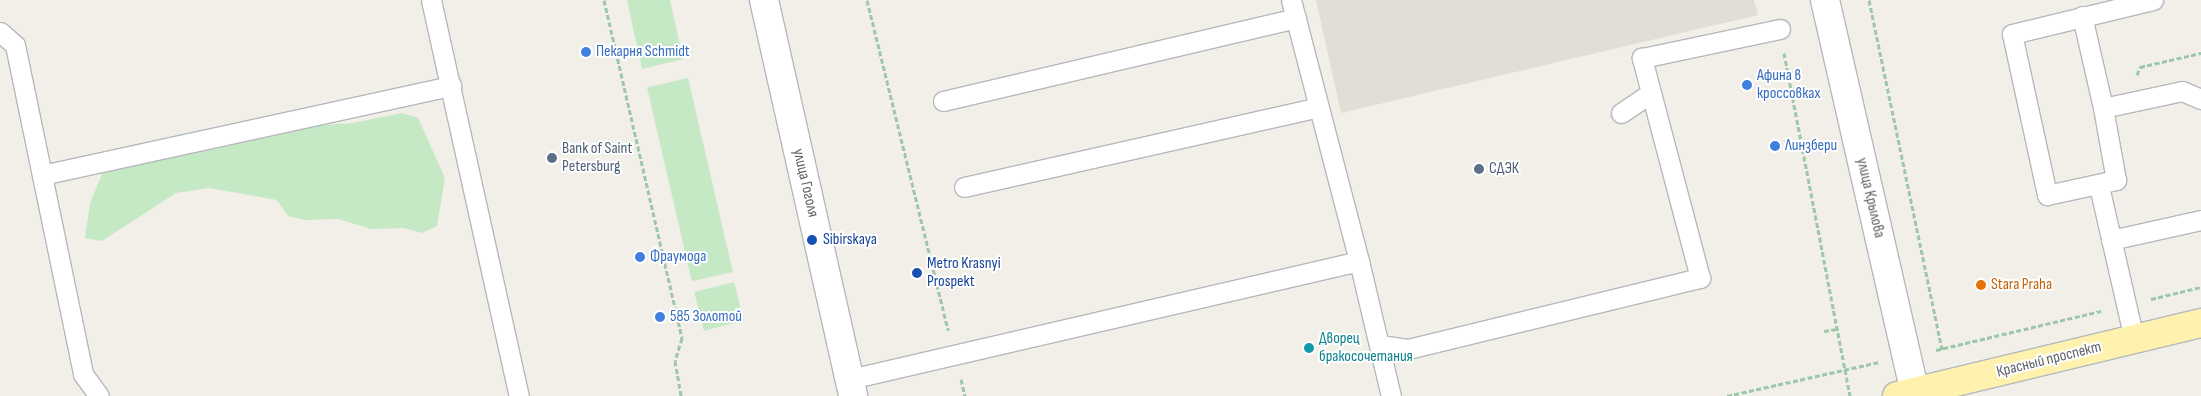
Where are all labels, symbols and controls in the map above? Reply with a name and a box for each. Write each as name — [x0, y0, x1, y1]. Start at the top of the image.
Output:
place label: Пекарня Schmidt — [596, 42, 690, 62]
marker: Пекарня Schmidt — [580, 46, 592, 58]
place label: Афина в кроссовках — [1757, 66, 1820, 104]
marker: Афина в кроссовках — [1741, 79, 1753, 91]
place label: Линзбери — [1785, 136, 1837, 156]
place label: Bank of Saint Petersburg — [562, 139, 632, 177]
marker: Линзбери — [1769, 140, 1781, 152]
street label: улица Гоголя — [788, 147, 822, 219]
marker: Bank of Saint Petersburg — [546, 152, 558, 164]
street label: улица Крылова — [1851, 156, 1889, 240]
place label: СДЭК — [1489, 159, 1519, 179]
marker: СДЭК — [1473, 163, 1485, 175]
place label: Sibirskaya — [823, 230, 877, 250]
marker: Sibirskaya — [805, 233, 819, 247]
place label: Фраумода — [650, 247, 706, 267]
marker: Фраумода — [634, 251, 646, 263]
place label: Metro Krasnyi Prospekt — [927, 254, 1001, 292]
marker: Metro Krasnyi Prospekt — [911, 267, 923, 279]
place label: Stara Praha — [1991, 275, 2052, 295]
marker: Stara Praha — [1975, 279, 1987, 291]
place label: 585 Золотой — [670, 307, 742, 327]
marker: 585 Золотой — [654, 311, 666, 323]
place label: Дворец бракосочетания — [1319, 329, 1413, 367]
street label: Красный проспект — [1995, 338, 2103, 382]
marker: Дворец бракосочетания — [1303, 342, 1315, 354]

